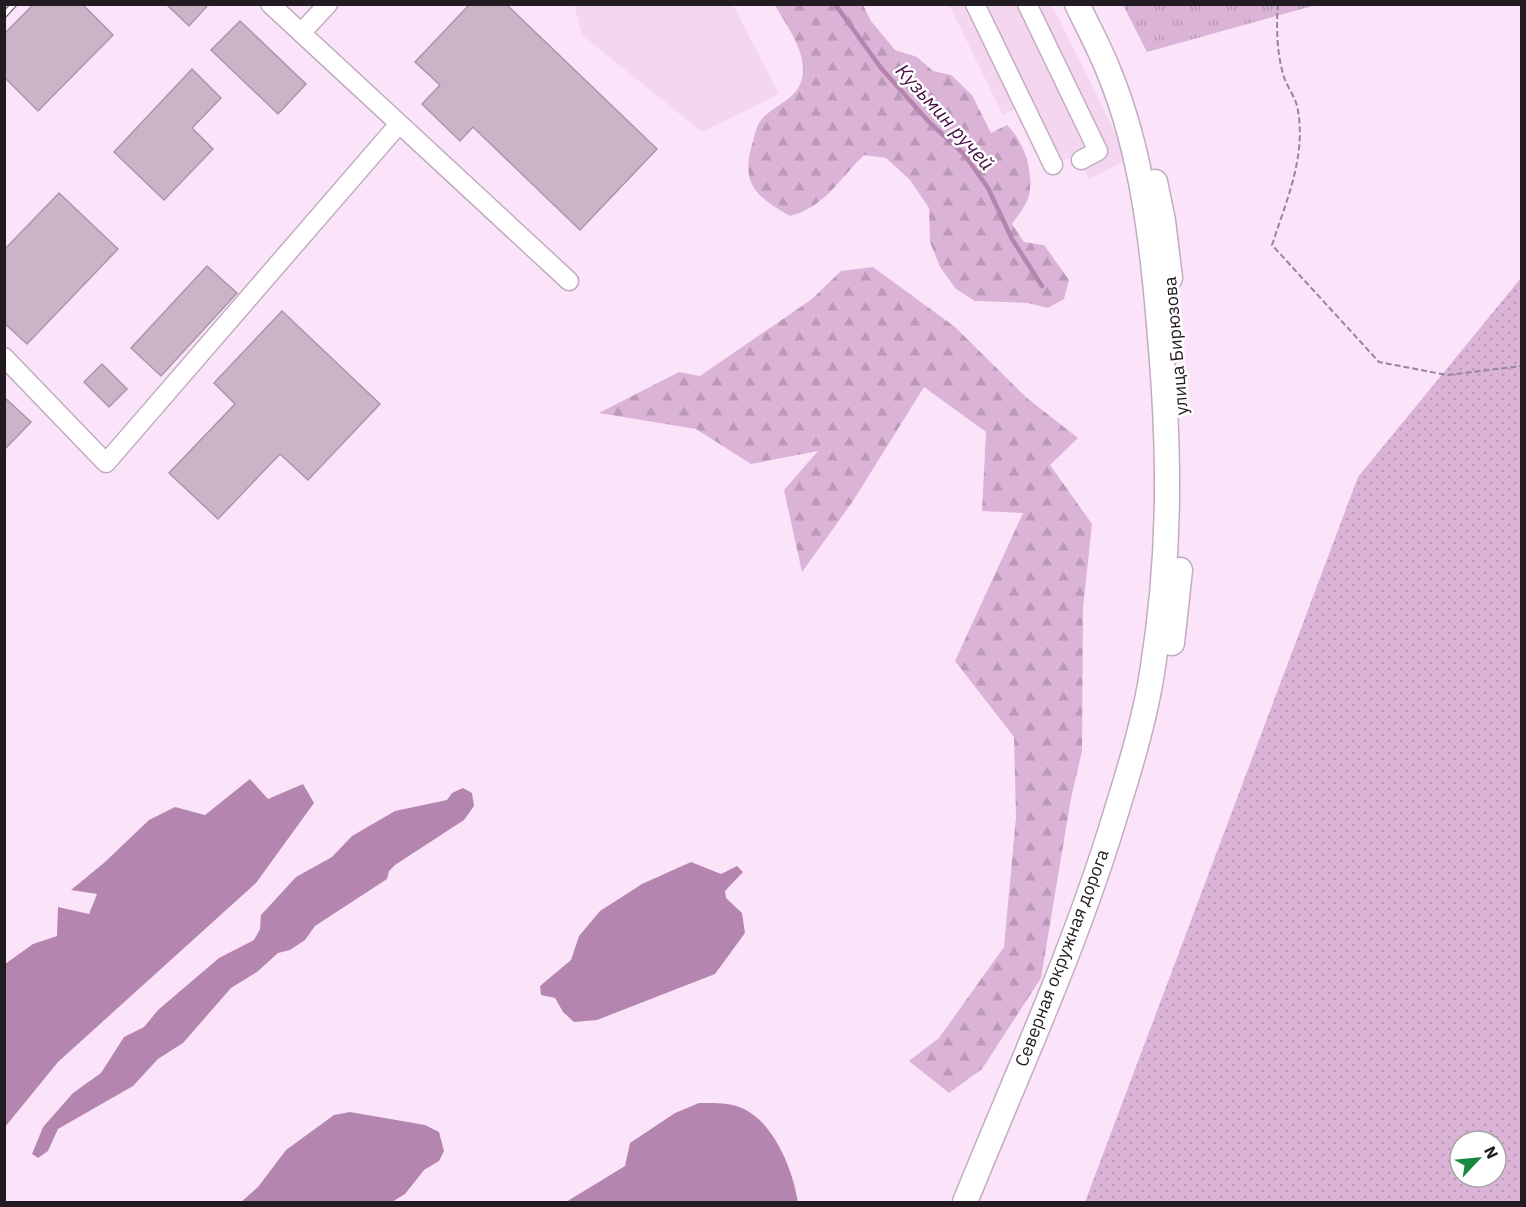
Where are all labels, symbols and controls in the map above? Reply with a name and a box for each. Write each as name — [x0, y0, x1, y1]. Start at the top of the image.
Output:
water label: Кузьмин ручей — [890, 57, 1001, 176]
street label: улица Бирюзова — [1158, 275, 1193, 416]
street label: Северная окружная дорога — [1009, 845, 1114, 1070]
north arrow — [1448, 1129, 1508, 1189]
text: N — [1480, 1143, 1503, 1162]

